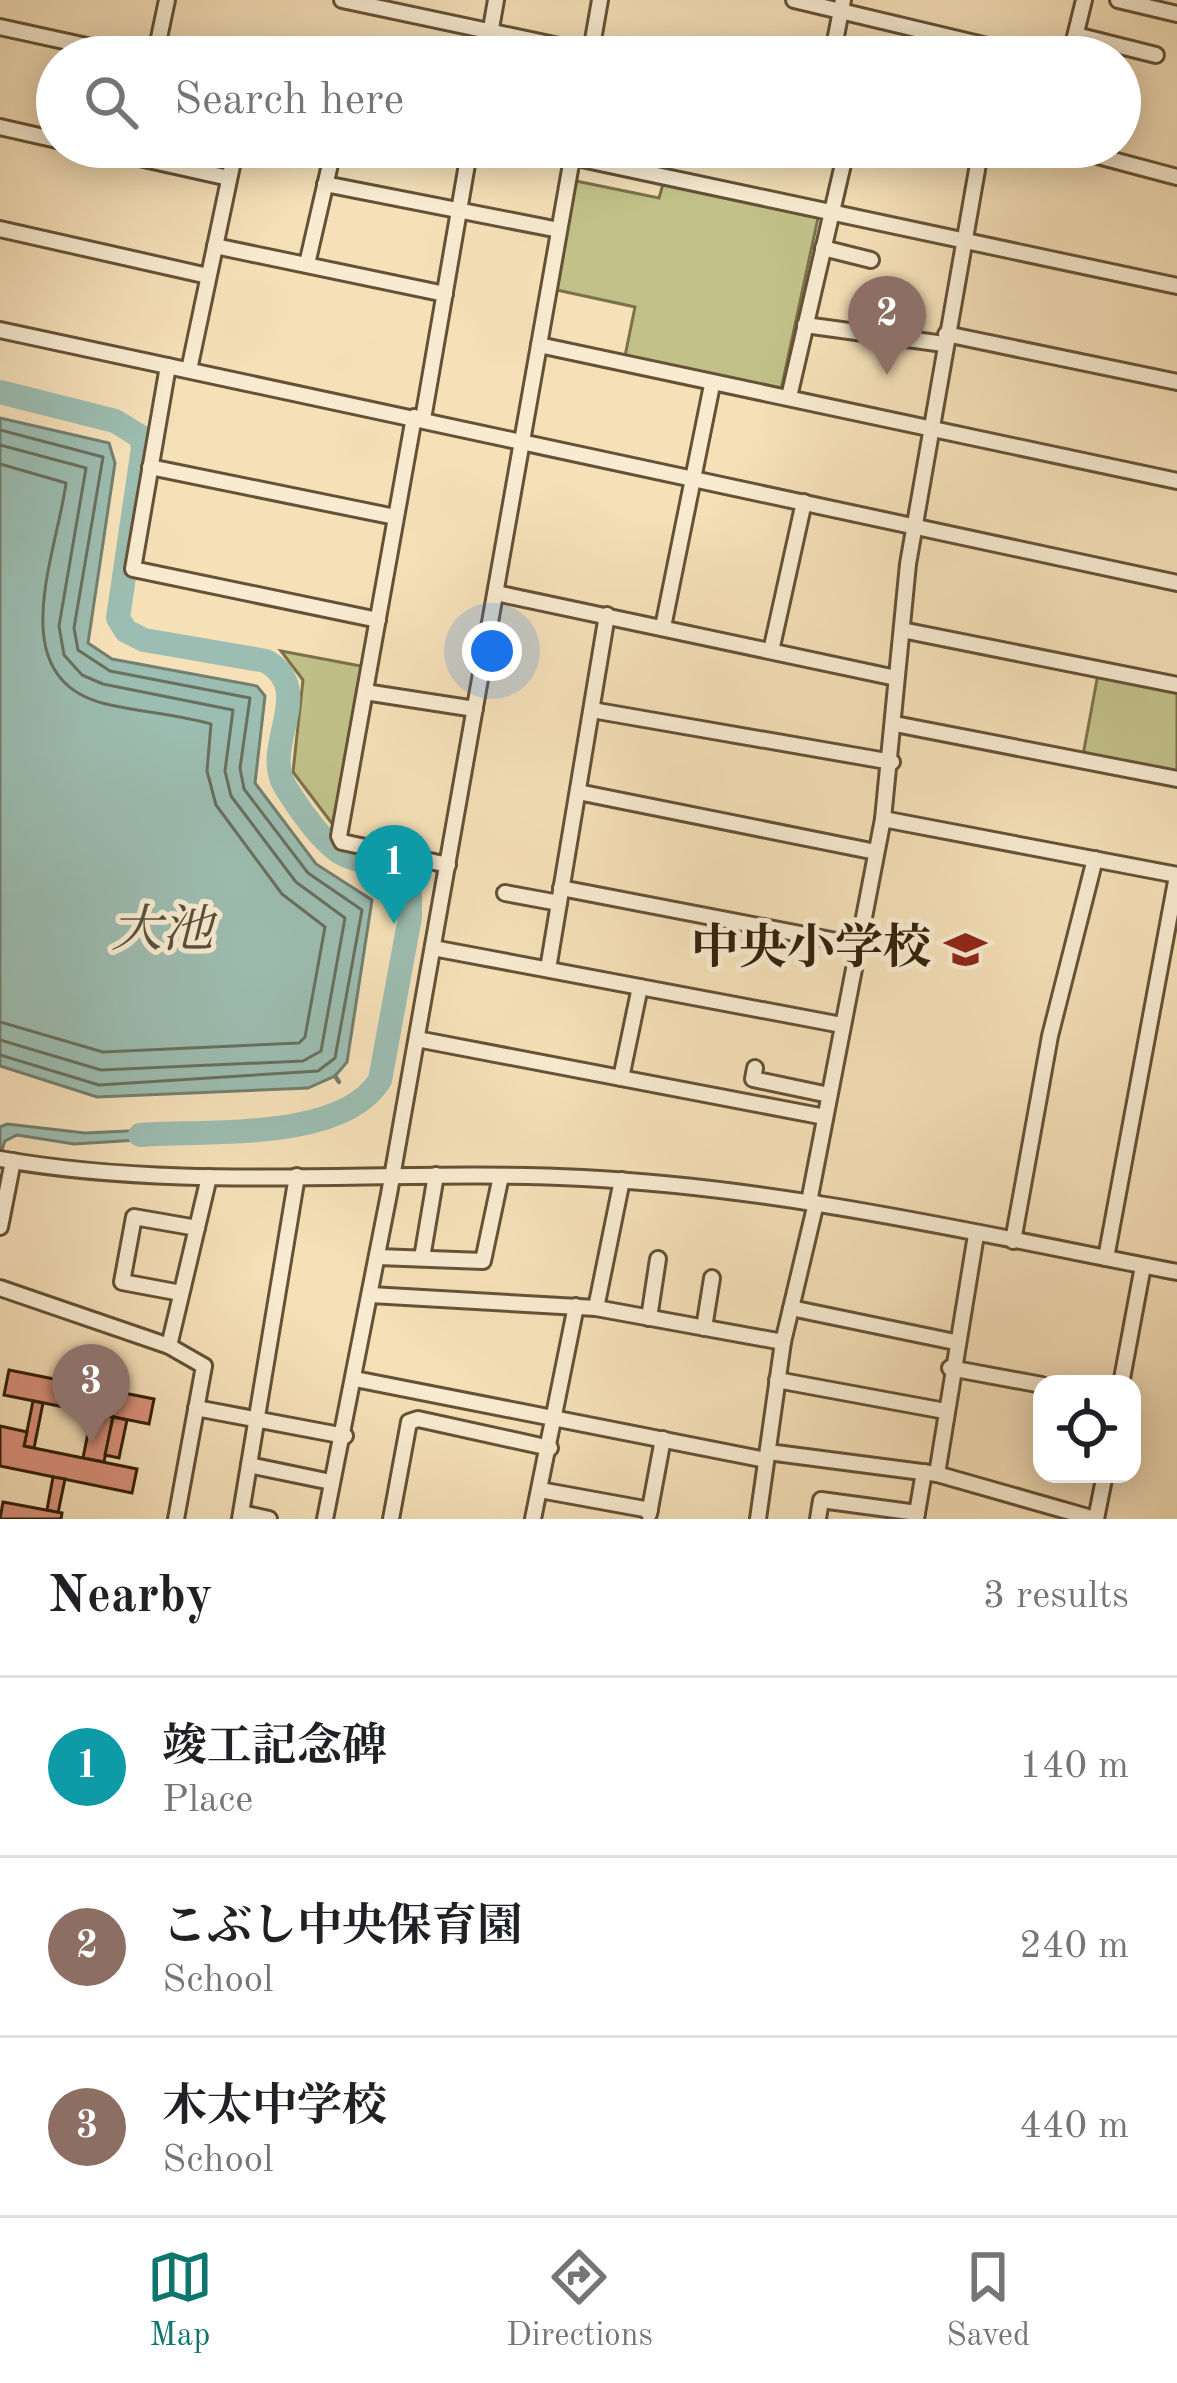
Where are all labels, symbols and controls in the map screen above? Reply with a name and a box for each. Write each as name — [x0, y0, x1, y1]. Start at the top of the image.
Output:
search box — [36, 36, 1141, 168]
icon: search — [78, 69, 144, 135]
text: Search here — [174, 79, 404, 124]
pin: 2 — [848, 276, 926, 375]
your location — [462, 621, 522, 681]
pin: 1 — [355, 825, 433, 924]
water label: 大池 — [111, 903, 218, 958]
place label: 中央小学校 — [691, 922, 931, 974]
school or university icon: 中央小学校 — [942, 927, 988, 973]
pin: 3 — [52, 1344, 130, 1443]
map controls — [1033, 1375, 1141, 1483]
button: locate — [1033, 1375, 1141, 1483]
text: Nearby — [48, 1572, 213, 1623]
text: 3 results — [983, 1577, 1129, 1616]
text: 竣工記念碑 — [162, 1726, 387, 1771]
text: 1 — [76, 1747, 98, 1786]
text: 140 m — [1019, 1747, 1129, 1786]
text: Place — [162, 1781, 253, 1820]
text: こぶし中央保育園 — [162, 1906, 522, 1951]
text: 2 — [76, 1927, 98, 1966]
text: 240 m — [1019, 1927, 1129, 1966]
text: School — [162, 1961, 274, 2000]
text: 木太中学校 — [162, 2086, 387, 2131]
text: 3 — [76, 2107, 98, 2146]
text: 440 m — [1019, 2107, 1129, 2146]
text: School — [162, 2141, 274, 2180]
tab: Map — [147, 2244, 213, 2357]
tab: Directions — [506, 2244, 653, 2357]
tab: Saved — [946, 2244, 1030, 2357]

